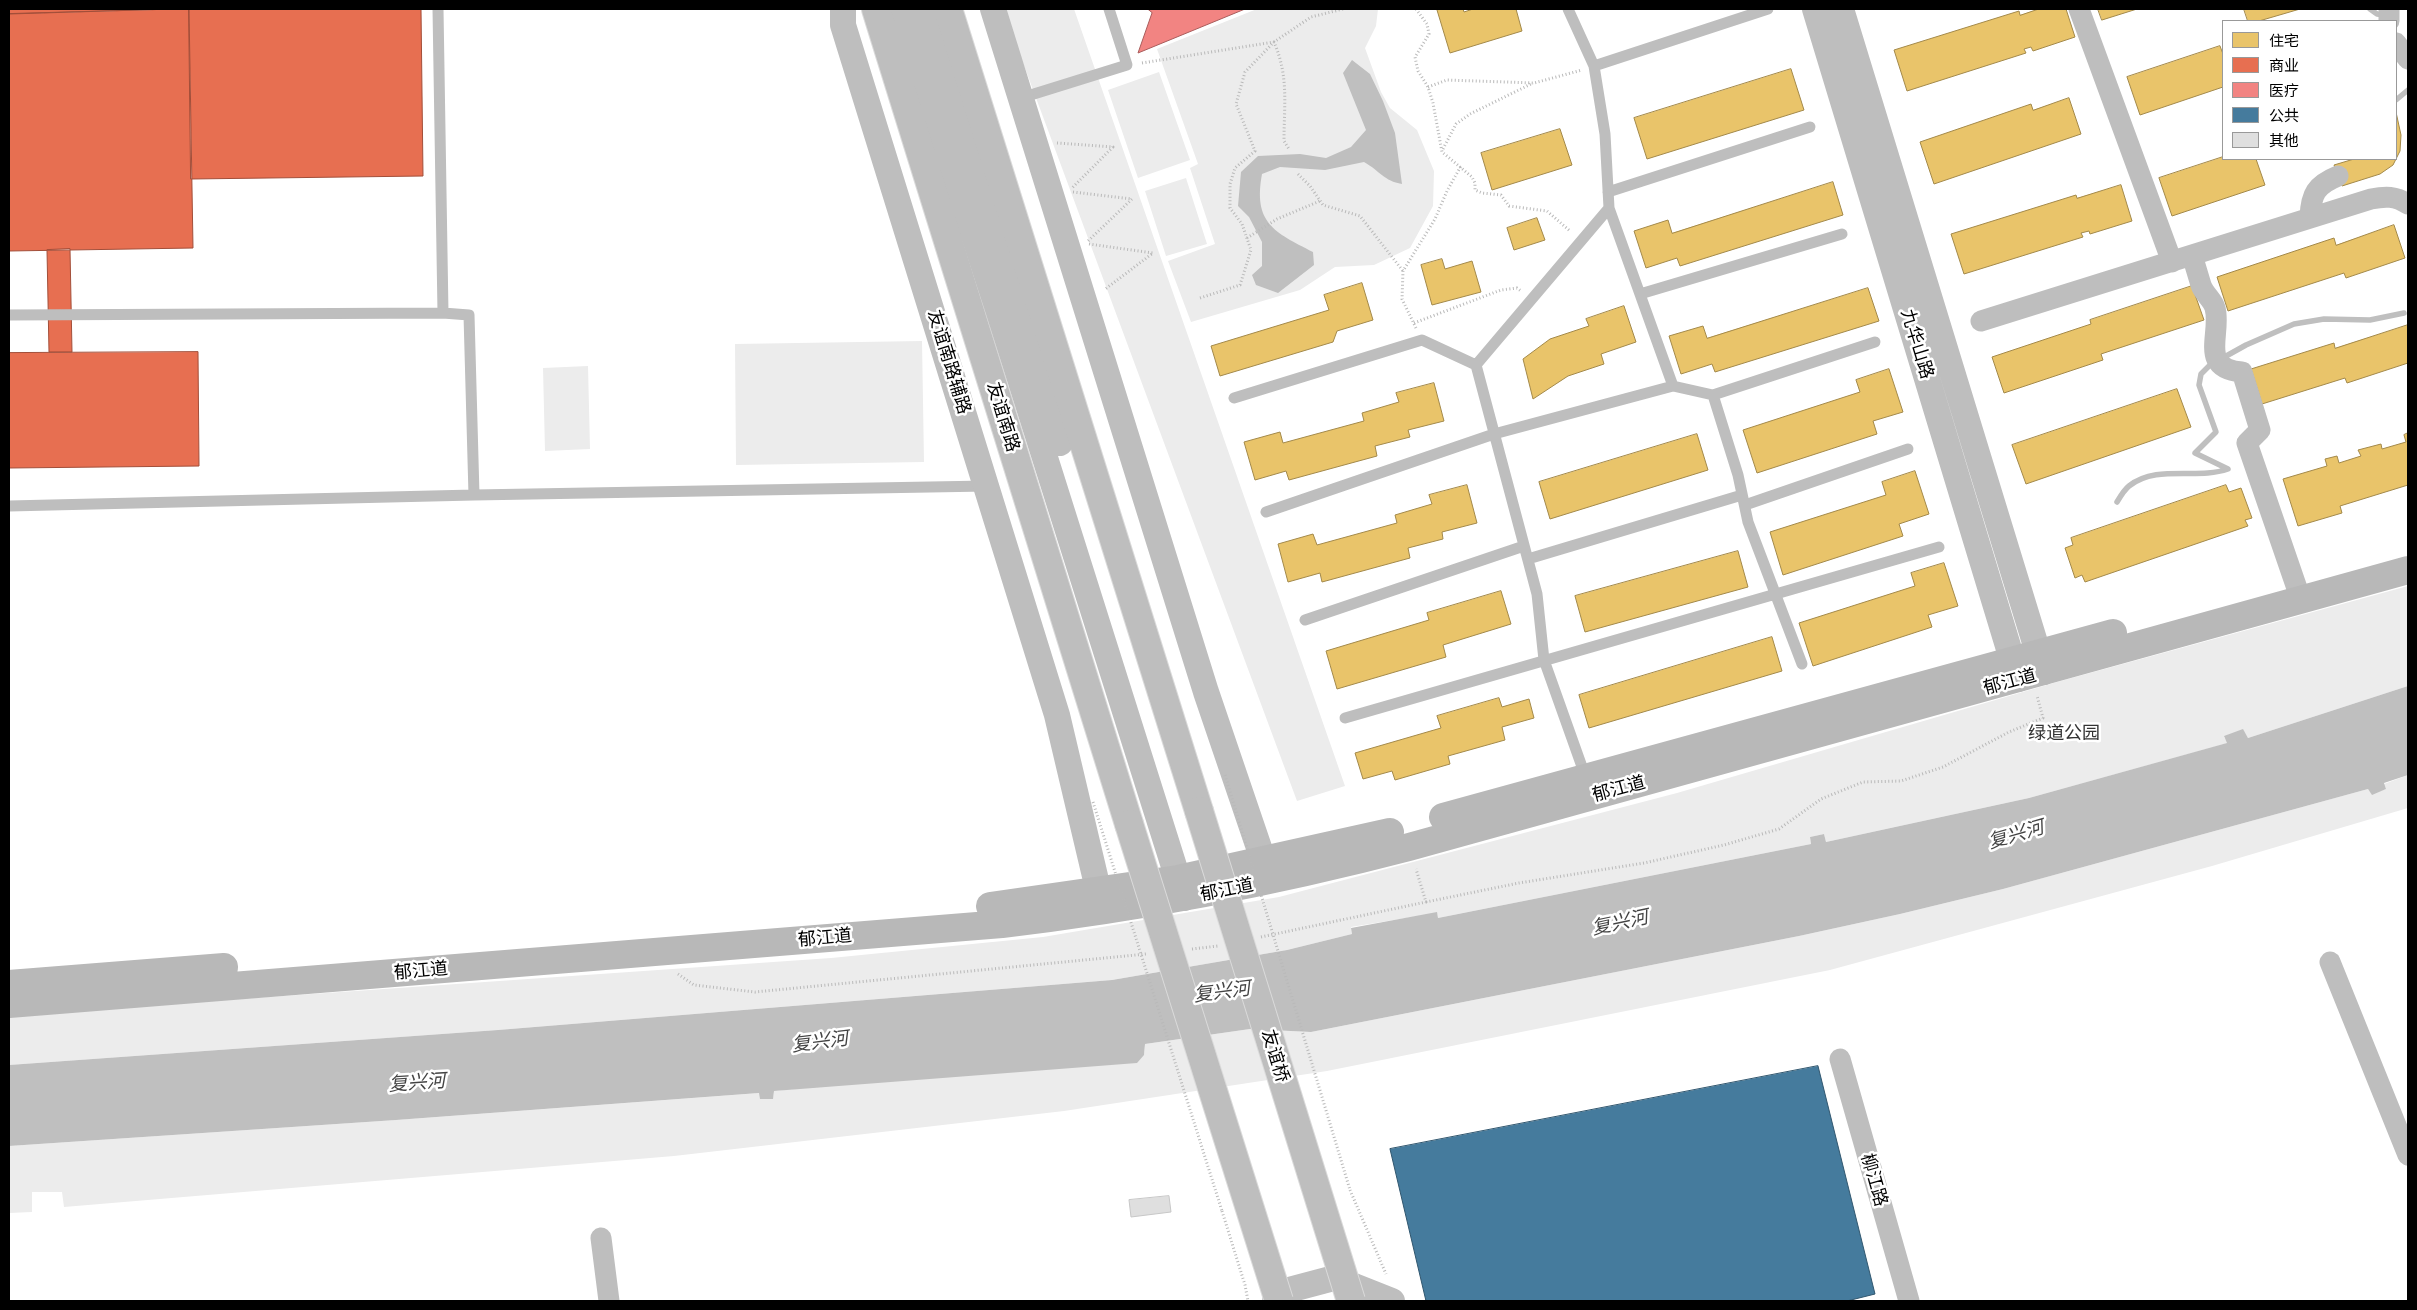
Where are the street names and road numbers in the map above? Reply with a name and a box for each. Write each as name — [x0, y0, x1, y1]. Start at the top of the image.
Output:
street label: 九华山路 — [1896, 306, 1938, 382]
street label: 友谊南路辅路 — [923, 307, 975, 417]
street label: 友谊南路 — [982, 379, 1024, 455]
street label: 郁江道 — [1981, 665, 2039, 699]
street label: 郁江道 — [1590, 772, 1648, 806]
street label: 郁江道 — [1198, 874, 1256, 906]
street label: 郁江道 — [797, 925, 853, 951]
street label: 郁江道 — [393, 958, 449, 984]
street label: 友谊桥 — [1257, 1027, 1293, 1085]
street label: 柳江路 — [1856, 1151, 1892, 1209]

